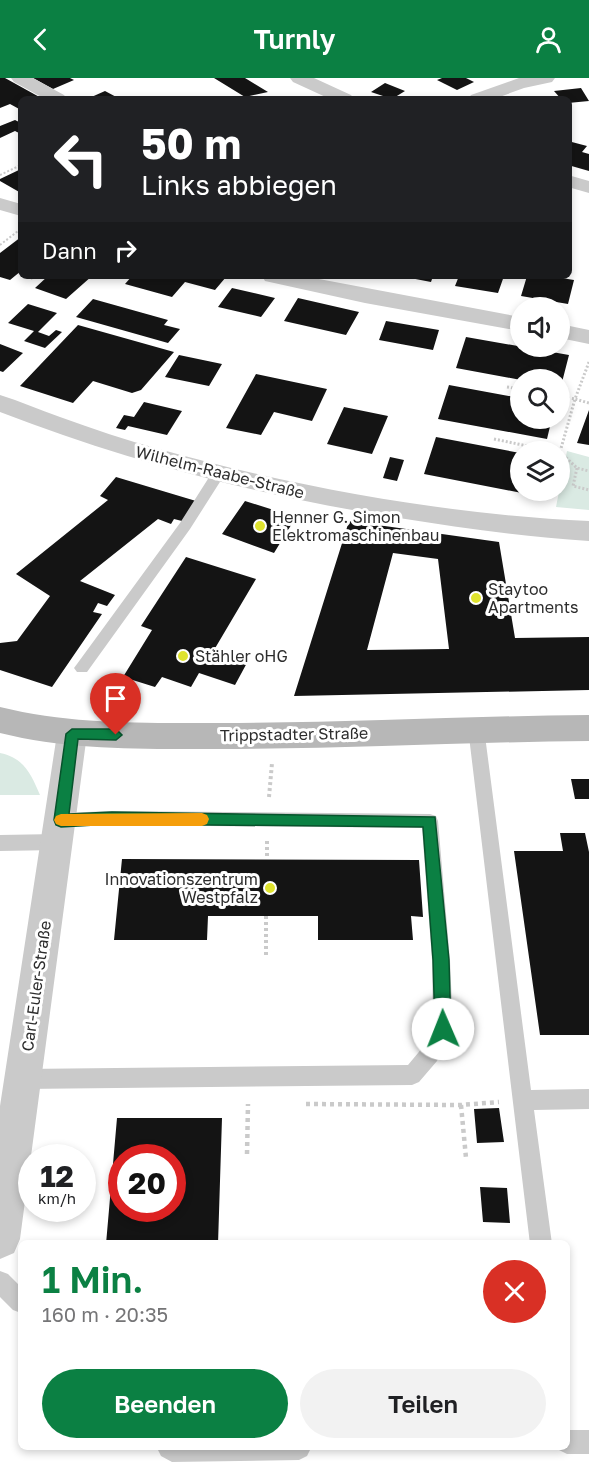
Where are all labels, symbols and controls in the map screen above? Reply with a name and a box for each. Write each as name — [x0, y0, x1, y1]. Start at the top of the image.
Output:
icon: back — [24, 23, 57, 56]
text: Turnly — [253, 23, 336, 55]
icon: person — [532, 23, 565, 56]
text: 50 m — [141, 118, 241, 168]
icon: left — [42, 120, 120, 198]
text: Links abbiegen — [141, 169, 337, 201]
icon: right — [109, 234, 142, 267]
text: Dann — [42, 237, 97, 264]
map controls — [510, 297, 570, 501]
button: sound — [510, 297, 570, 357]
button: search — [510, 369, 570, 429]
street label: Wilhelm-Raabe-Straße — [134, 441, 306, 503]
button: layers — [510, 441, 570, 501]
place label: Henner G. Simon Elektromaschinenbau — [272, 507, 440, 545]
marker: Henner G. Simon Elektromaschinenbau — [253, 519, 267, 533]
place label: Staytoo Apartments — [488, 579, 579, 617]
marker: Staytoo Apartments — [469, 591, 483, 605]
place label: Stähler oHG — [195, 646, 288, 666]
marker: Stähler oHG — [176, 649, 190, 663]
pin — [90, 673, 141, 735]
icon: arrive — [99, 682, 132, 715]
street label: Trippstadter Straße — [220, 723, 368, 745]
place label: Innovationszentrum Westpfalz — [104, 869, 258, 907]
marker: Innovationszentrum Westpfalz — [263, 881, 277, 895]
street label: Carl-Euler-Straße — [17, 919, 55, 1053]
position arrow — [411, 997, 475, 1061]
speed limit sign: 20 — [108, 1144, 186, 1222]
text: 12 — [40, 1158, 74, 1194]
text: km/h — [38, 1189, 76, 1207]
text: 1 Min. — [42, 1258, 143, 1301]
button: close — [483, 1260, 546, 1323]
text: 160 m · 20:35 — [42, 1302, 168, 1326]
button: Beenden — [42, 1369, 288, 1438]
button: Teilen — [300, 1369, 546, 1438]

